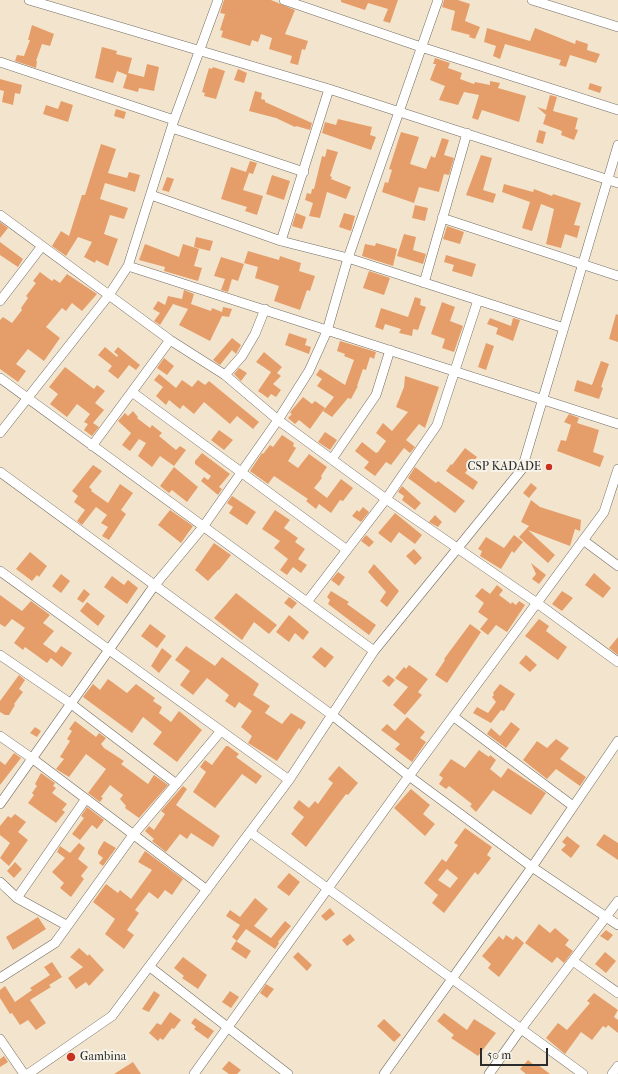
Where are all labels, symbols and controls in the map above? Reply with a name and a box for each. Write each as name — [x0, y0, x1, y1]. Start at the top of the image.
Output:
place label: CSP KADADE — [467, 460, 541, 474]
marker: CSP KADADE — [544, 462, 554, 472]
scale bar — [482, 1040, 550, 1066]
text: 50 m — [487, 1048, 511, 1062]
place label: Gambina — [80, 1050, 126, 1064]
marker: Gambina — [65, 1051, 77, 1063]

